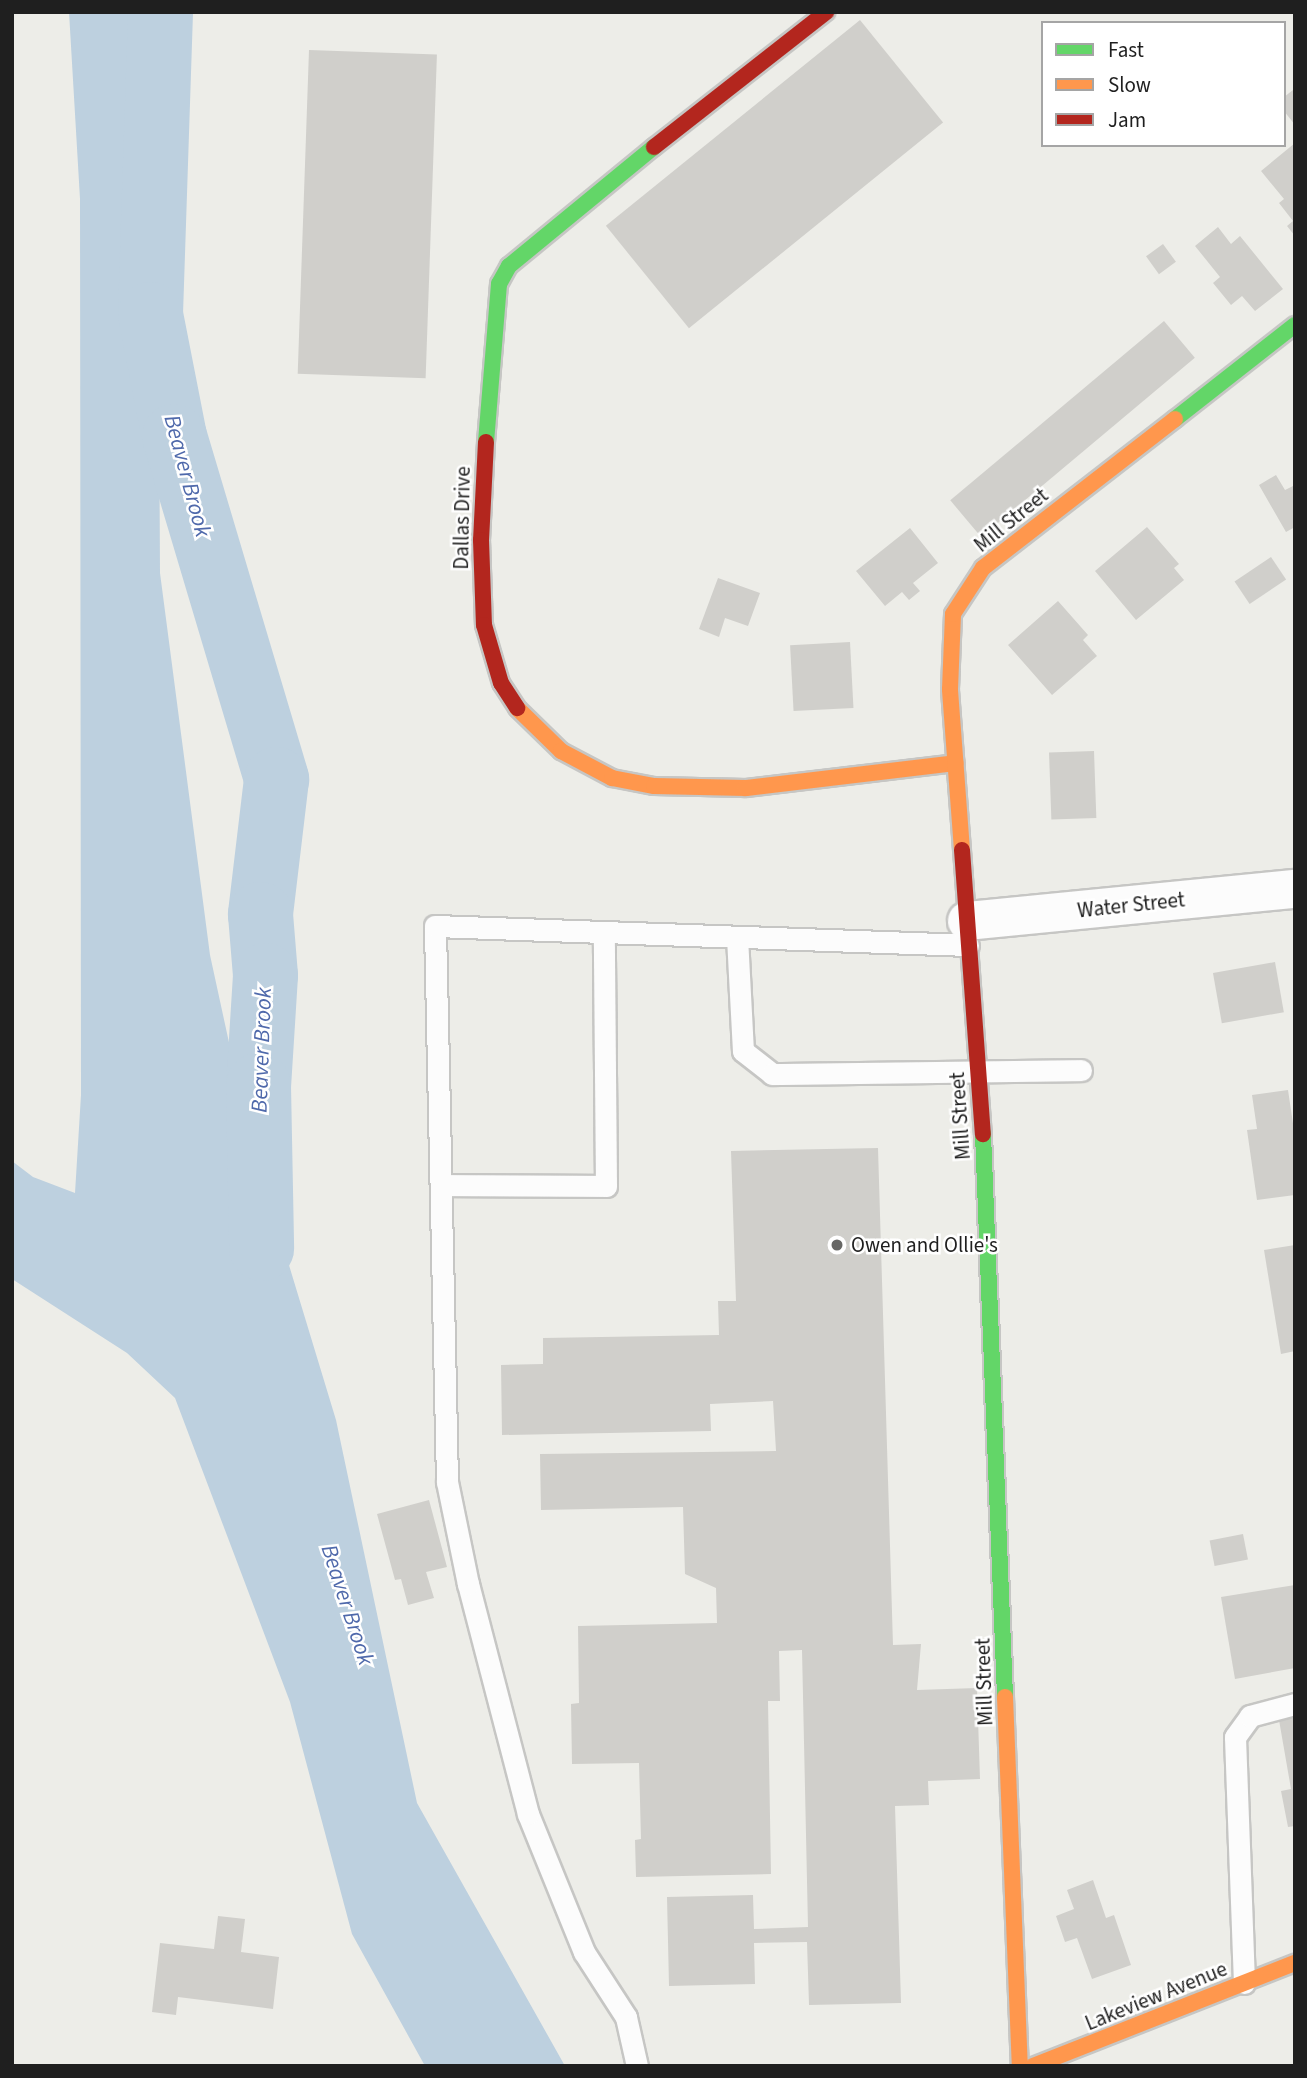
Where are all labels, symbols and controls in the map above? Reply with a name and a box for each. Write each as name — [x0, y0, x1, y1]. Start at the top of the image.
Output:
legend — [1041, 21, 1286, 147]
text: Fast — [1108, 35, 1144, 65]
text: Slow — [1108, 70, 1151, 100]
text: Jam — [1108, 105, 1146, 135]
water label: Beaver Brook — [157, 412, 217, 540]
street label: Dallas Drive — [449, 466, 475, 570]
street label: Mill Street — [969, 483, 1053, 557]
street label: Water Street — [1076, 887, 1186, 923]
water label: Beaver Brook — [246, 987, 278, 1113]
street label: Mill Street — [944, 1071, 976, 1161]
place label: Owen and Ollie's — [851, 1232, 998, 1258]
marker: Owen and Ollie's — [829, 1237, 845, 1253]
water label: Beaver Brook — [314, 1541, 380, 1669]
street label: Mill Street — [970, 1638, 998, 1726]
street label: Lakeview Avenue — [1081, 1956, 1231, 2036]

